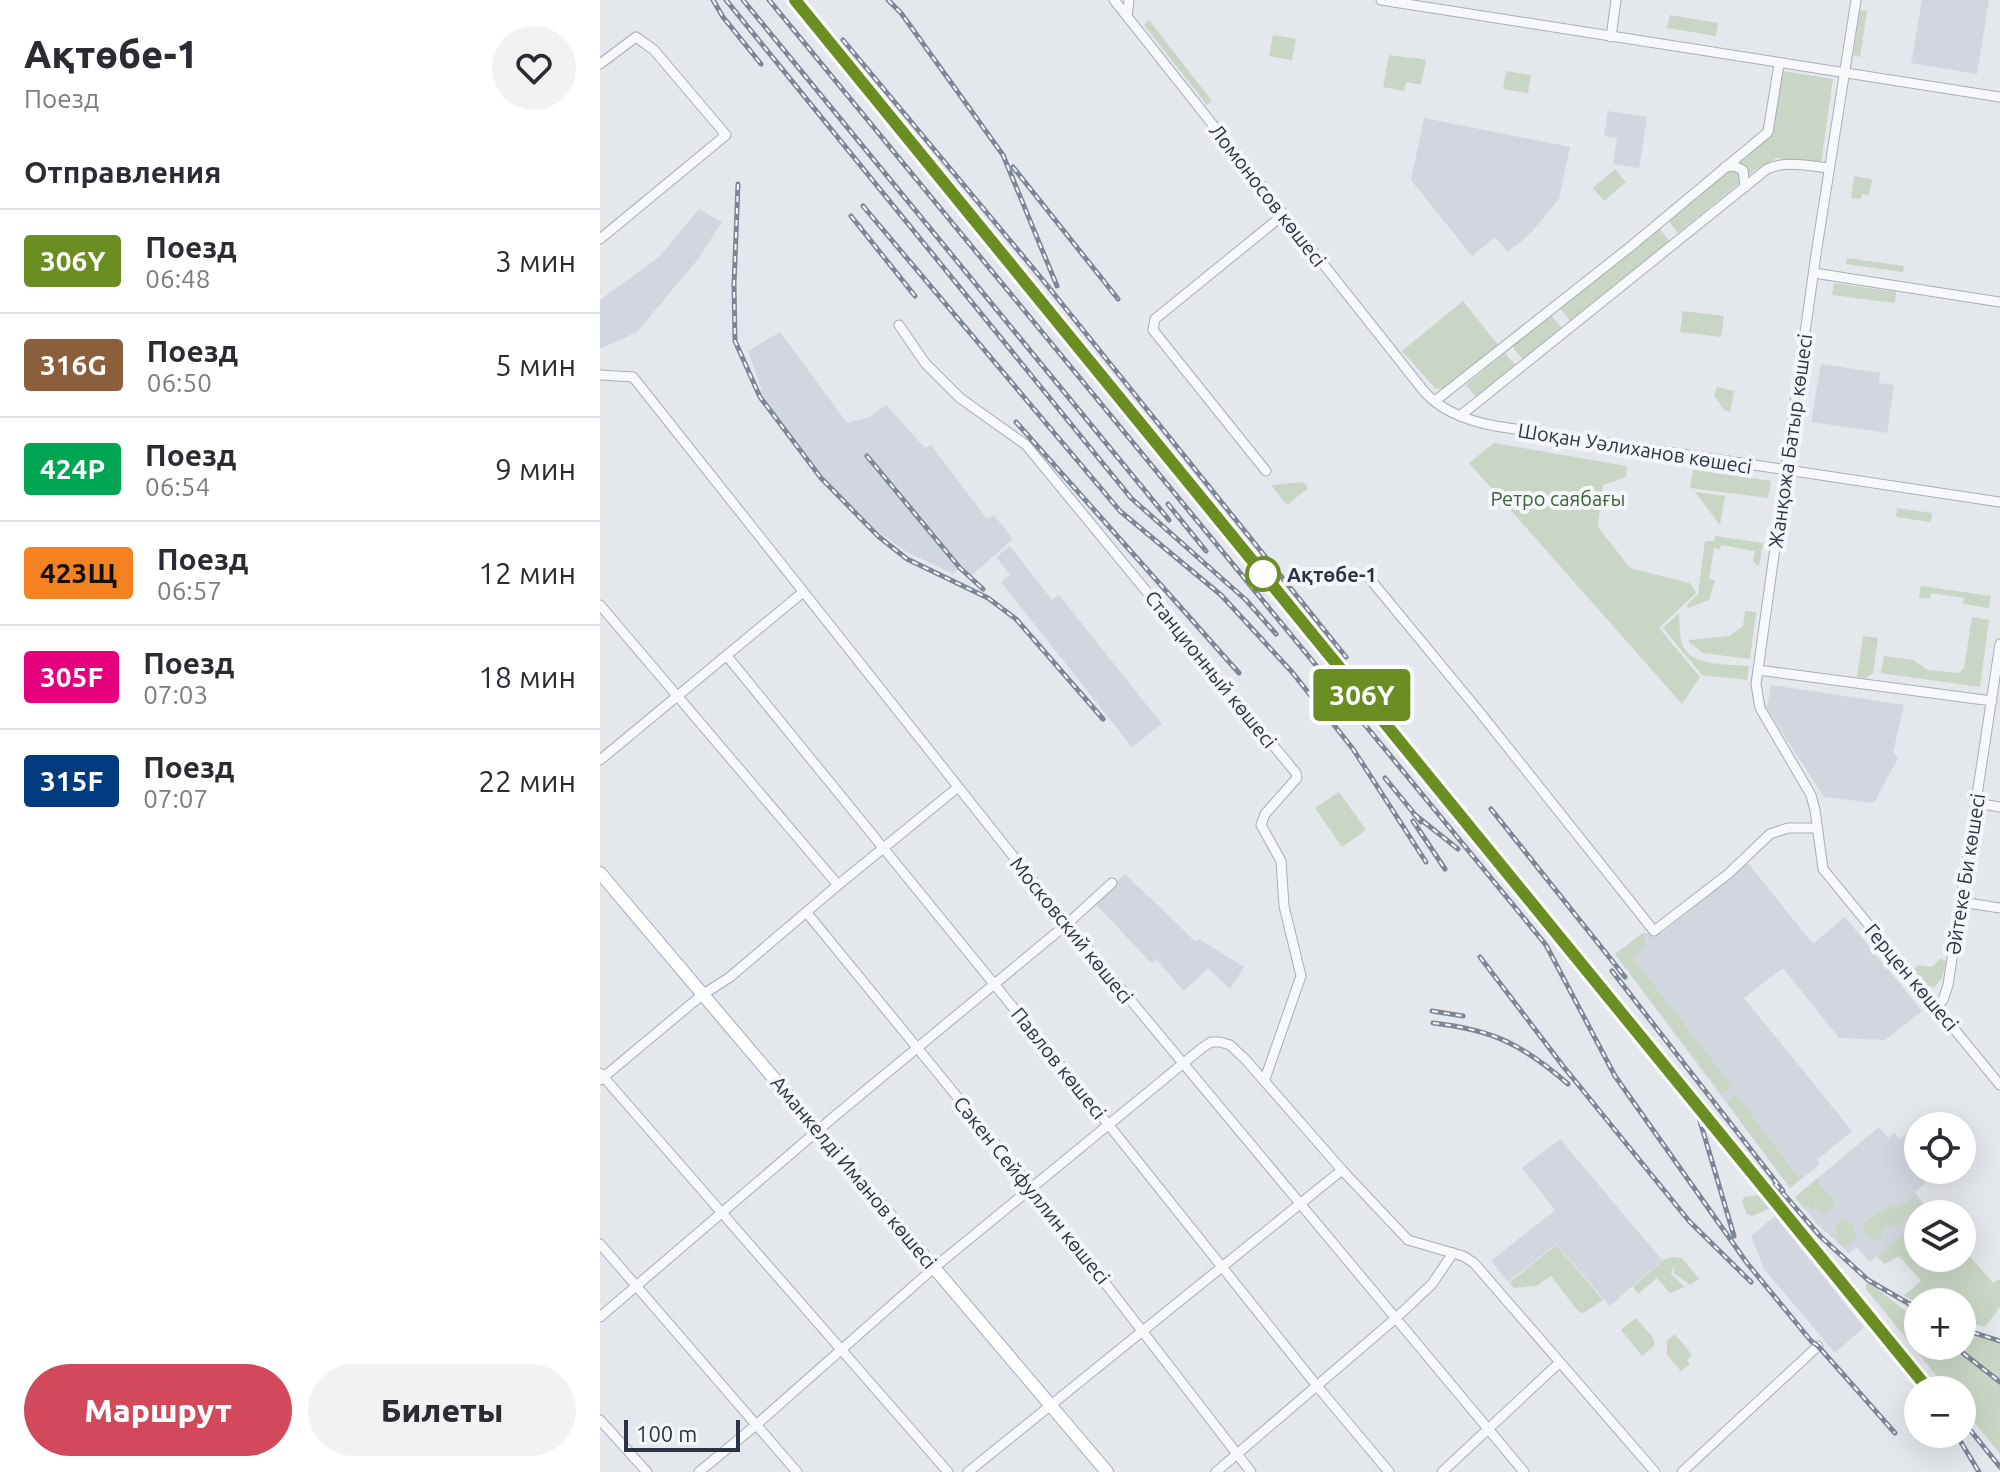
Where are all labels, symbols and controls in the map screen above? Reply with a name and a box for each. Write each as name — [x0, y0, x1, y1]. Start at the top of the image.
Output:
button: heart — [492, 26, 576, 110]
text: Ақтөбе-1 — [24, 33, 198, 75]
text: Поезд — [24, 84, 99, 113]
street label: Ломоносов көшесі — [1205, 119, 1331, 271]
text: Отправления — [24, 155, 221, 189]
text: Поезд — [145, 230, 237, 264]
text: 3 мин — [495, 244, 576, 278]
text: 306Y — [40, 245, 105, 276]
text: 06:48 — [145, 264, 210, 293]
street label: Жанқожа Батыр көшесі — [1764, 332, 1816, 550]
text: Поезд — [147, 334, 238, 368]
text: 5 мин — [495, 348, 576, 382]
text: 316G — [40, 349, 107, 380]
text: 06:50 — [147, 368, 212, 397]
street label: Шоқан Уәлиханов көшесі — [1516, 418, 1754, 478]
text: Поезд — [145, 438, 236, 472]
text: 9 мин — [495, 452, 576, 486]
text: 424Р — [40, 453, 105, 484]
text: 06:54 — [145, 472, 210, 501]
park label: Ретро саябағы — [1491, 487, 1625, 510]
text: Поезд — [157, 542, 248, 576]
text: 12 мин — [478, 556, 576, 590]
text: 423Щ — [40, 557, 117, 588]
marker: Ақтөбе-1 — [1246, 557, 1280, 591]
place label: Ақтөбе-1 — [1287, 563, 1377, 586]
text: 06:57 — [157, 576, 222, 605]
street label: Станционный көшесі — [1141, 586, 1281, 752]
text: Поезд — [143, 646, 234, 680]
text: 18 мин — [478, 660, 576, 694]
text: 305F — [40, 661, 103, 692]
line badge: 306Y — [1306, 669, 1418, 721]
text: 306Y — [1329, 679, 1395, 710]
text: 07:03 — [143, 680, 208, 709]
text: Поезд — [143, 750, 234, 784]
text: 22 мин — [478, 764, 576, 798]
text: 315F — [40, 765, 103, 796]
text: 07:07 — [143, 784, 208, 813]
street label: Әйтеке Би көшесі — [1941, 792, 1989, 956]
street label: Московский көшесі — [1006, 852, 1138, 1008]
street label: Герцен көшесі — [1861, 919, 1963, 1035]
street label: Павлов көшесі — [1007, 1002, 1111, 1124]
street label: Аманкелді Иманов көшесі — [767, 1071, 941, 1273]
street label: Сәкен Сейфуллин көшесі — [949, 1092, 1115, 1288]
map controls — [1904, 1112, 1976, 1448]
button: locate — [1904, 1112, 1976, 1184]
button: layers — [1904, 1200, 1976, 1272]
button: + — [1904, 1288, 1976, 1360]
button: Маршрут — [24, 1364, 292, 1456]
button: Билеты — [308, 1364, 576, 1456]
button: − — [1904, 1376, 1976, 1448]
scale bar — [624, 1416, 740, 1452]
text: 100 m — [636, 1421, 697, 1446]

